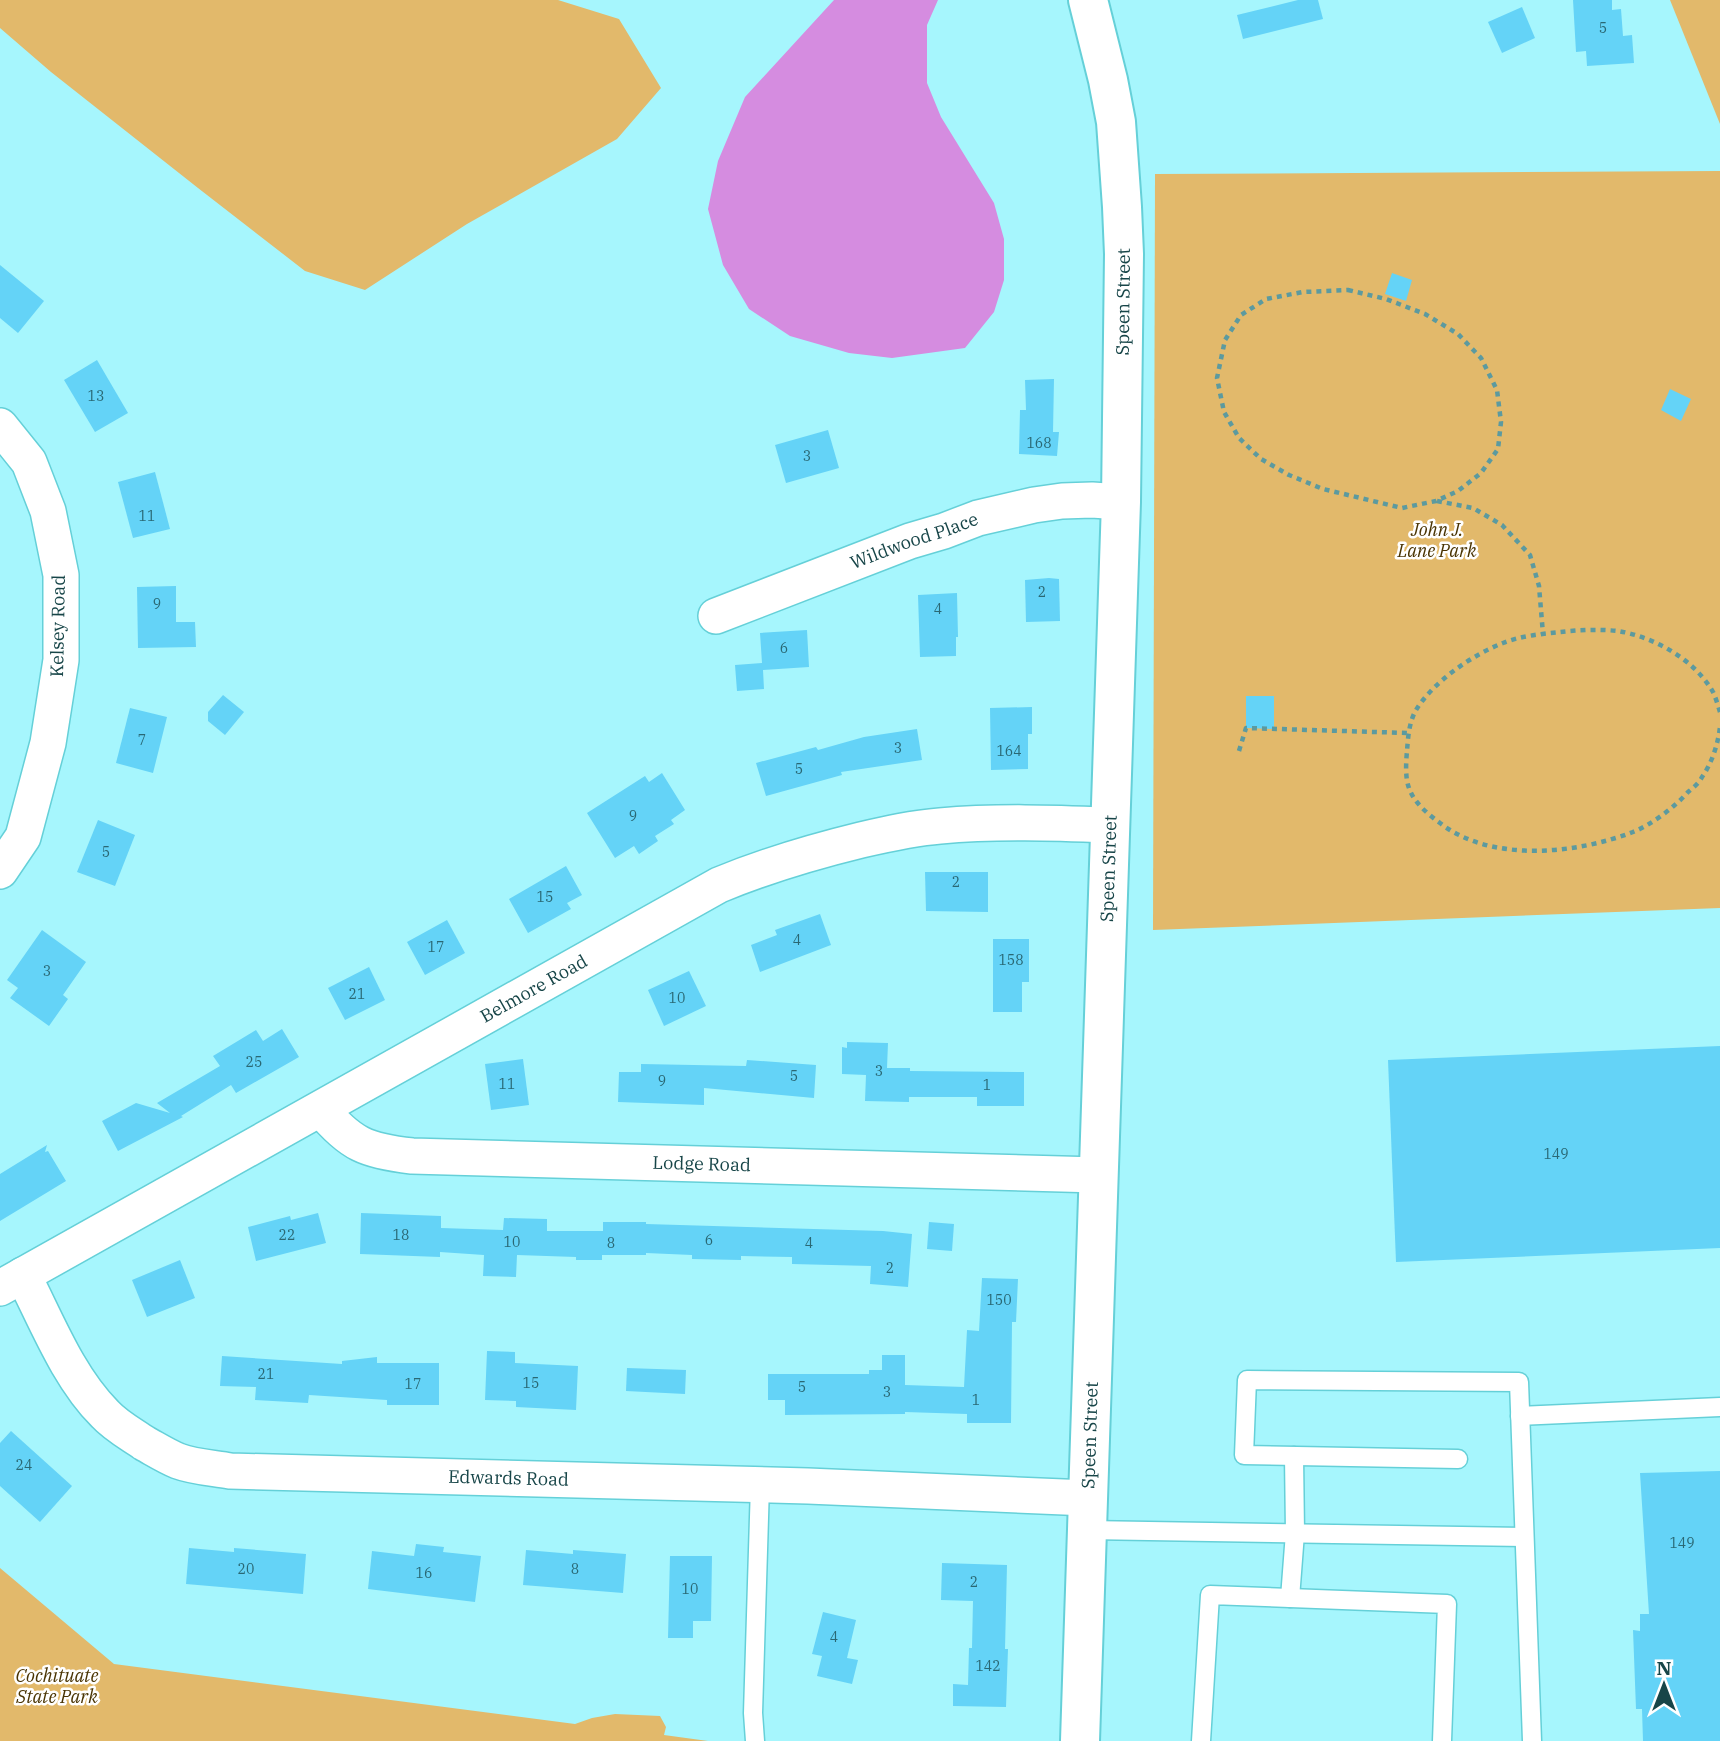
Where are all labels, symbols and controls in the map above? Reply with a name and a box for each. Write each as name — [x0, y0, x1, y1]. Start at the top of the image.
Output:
house number: 5 — [1599, 19, 1607, 37]
street label: Speen Street — [1111, 248, 1135, 355]
house number: 13 — [88, 387, 104, 405]
house number: 168 — [1026, 434, 1052, 452]
house number: 3 — [803, 447, 811, 465]
house number: 11 — [139, 507, 155, 525]
street label: Wildwood Place — [847, 507, 981, 574]
park label: John J. Lane Park — [1396, 518, 1477, 562]
street label: Kelsey Road — [45, 575, 70, 677]
house number: 2 — [1038, 583, 1046, 601]
house number: 9 — [153, 595, 161, 613]
house number: 4 — [934, 600, 942, 618]
house number: 6 — [780, 639, 788, 657]
house number: 7 — [138, 731, 146, 749]
house number: 3 — [894, 739, 902, 757]
house number: 164 — [996, 742, 1022, 760]
house number: 5 — [795, 760, 803, 778]
house number: 9 — [629, 807, 637, 825]
street label: Speen Street — [1095, 814, 1122, 922]
house number: 5 — [102, 843, 110, 861]
house number: 2 — [952, 873, 960, 891]
house number: 15 — [537, 888, 553, 906]
house number: 4 — [793, 931, 801, 949]
house number: 17 — [428, 938, 444, 956]
street label: Belmore Road — [476, 949, 591, 1028]
house number: 158 — [998, 951, 1024, 969]
house number: 3 — [43, 962, 51, 980]
house number: 21 — [349, 985, 365, 1003]
house number: 10 — [669, 989, 685, 1007]
house number: 25 — [246, 1053, 262, 1071]
house number: 3 — [875, 1062, 883, 1080]
house number: 5 — [790, 1067, 798, 1085]
house number: 9 — [658, 1072, 666, 1090]
house number: 11 — [499, 1075, 515, 1093]
house number: 1 — [983, 1076, 991, 1094]
house number: 149 — [1543, 1145, 1569, 1163]
street label: Lodge Road — [652, 1151, 751, 1176]
house number: 22 — [279, 1226, 295, 1244]
house number: 18 — [393, 1226, 409, 1244]
house number: 6 — [705, 1231, 713, 1249]
house number: 10 — [504, 1233, 520, 1251]
house number: 8 — [607, 1234, 615, 1252]
house number: 4 — [805, 1234, 813, 1252]
house number: 2 — [886, 1259, 894, 1277]
house number: 150 — [986, 1291, 1012, 1309]
house number: 21 — [258, 1365, 274, 1383]
house number: 15 — [523, 1374, 539, 1392]
house number: 17 — [405, 1375, 421, 1393]
house number: 5 — [798, 1378, 806, 1396]
street label: Speen Street — [1076, 1381, 1103, 1489]
house number: 3 — [883, 1383, 891, 1401]
house number: 1 — [972, 1391, 980, 1409]
house number: 24 — [16, 1456, 32, 1474]
street label: Edwards Road — [448, 1465, 569, 1491]
house number: 149 — [1669, 1534, 1695, 1552]
house number: 20 — [238, 1560, 254, 1578]
house number: 8 — [571, 1560, 579, 1578]
house number: 16 — [416, 1564, 432, 1582]
house number: 2 — [970, 1573, 978, 1591]
house number: 10 — [682, 1580, 698, 1598]
house number: 4 — [830, 1628, 838, 1646]
north arrow — [1629, 1650, 1699, 1720]
text: N — [1656, 1656, 1672, 1680]
house number: 142 — [975, 1657, 1001, 1675]
park label: Cochituate State Park — [15, 1664, 98, 1708]

